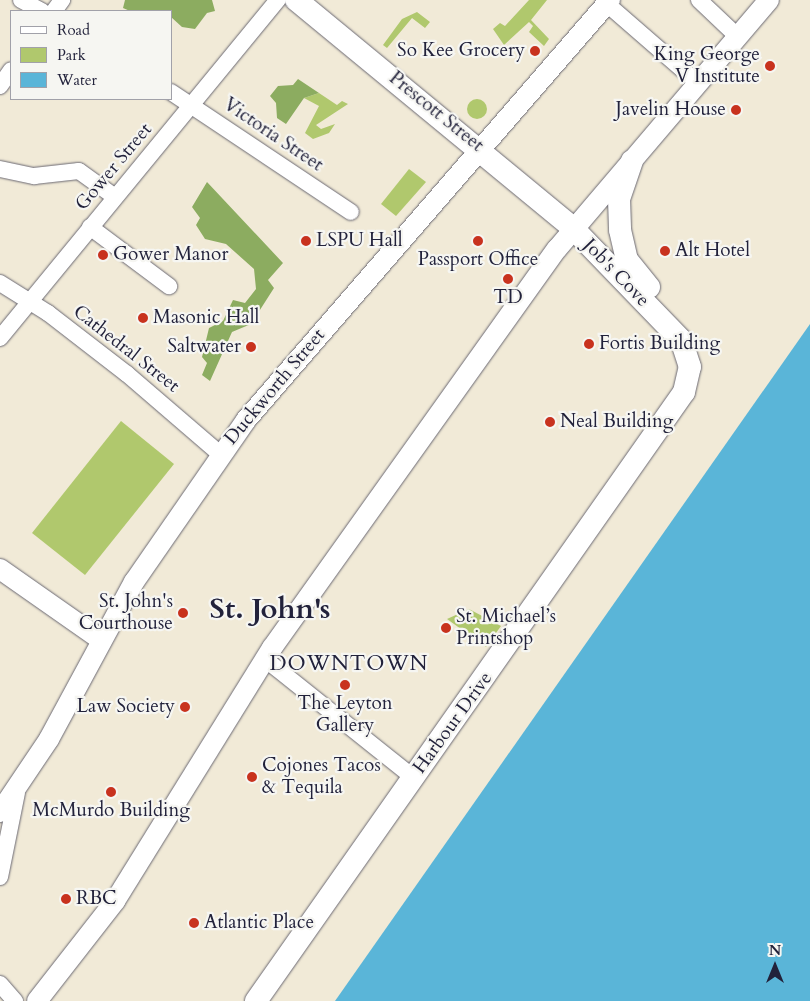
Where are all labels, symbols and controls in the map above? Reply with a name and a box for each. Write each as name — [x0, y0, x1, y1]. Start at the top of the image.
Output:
legend — [10, 10, 172, 100]
text: Road — [57, 20, 90, 40]
place label: So Kee Grocery — [397, 40, 525, 62]
place label: King George V Institute — [654, 44, 760, 88]
text: Park — [57, 45, 86, 65]
marker: So Kee Grocery — [529, 45, 541, 57]
marker: King George V Institute — [764, 60, 776, 72]
street label: Prescott Street — [384, 67, 488, 157]
text: Water — [57, 70, 97, 90]
street label: Victoria Street — [219, 93, 327, 177]
place label: Javelin House — [615, 99, 726, 121]
marker: Javelin House — [730, 104, 742, 116]
street label: Gower Street — [71, 119, 157, 215]
place label: LSPU Hall — [316, 230, 403, 252]
street label: Job's Cove — [578, 234, 654, 312]
marker: LSPU Hall — [300, 235, 312, 247]
marker: Passport Office — [472, 235, 484, 247]
place label: Alt Hotel — [675, 240, 750, 262]
place label: Gower Manor — [113, 244, 228, 266]
marker: Alt Hotel — [659, 245, 671, 257]
marker: Gower Manor — [97, 249, 109, 261]
place label: Passport Office — [418, 249, 538, 271]
marker: TD — [502, 273, 514, 285]
place label: TD — [493, 287, 523, 309]
street label: Cathedral Street — [68, 300, 184, 398]
place label: Masonic Hall — [153, 307, 259, 329]
marker: Masonic Hall — [137, 312, 149, 324]
street label: Duckworth Street — [220, 324, 330, 450]
place label: Fortis Building — [599, 333, 720, 355]
place label: Saltwater — [167, 336, 241, 358]
marker: Fortis Building — [583, 338, 595, 350]
marker: Saltwater — [245, 341, 257, 353]
place label: Neal Building — [560, 411, 673, 433]
marker: Neal Building — [544, 416, 556, 428]
place label: St. John's Courthouse — [79, 591, 173, 635]
district label: St. John's — [210, 593, 330, 627]
place label: St. Michael’s Printshop — [456, 606, 556, 650]
marker: St. John's Courthouse — [177, 607, 189, 619]
marker: St. Michael’s Printshop — [440, 622, 452, 634]
district label: DOWNTOWN — [269, 651, 429, 677]
street label: Harbour Drive — [409, 668, 497, 778]
marker: The Leyton Gallery — [339, 679, 351, 691]
place label: The Leyton Gallery — [297, 693, 393, 737]
place label: Law Society — [76, 696, 175, 718]
marker: Law Society — [179, 701, 191, 713]
place label: Cojones Tacos & Tequila — [262, 755, 381, 799]
marker: Cojones Tacos & Tequila — [246, 771, 258, 783]
marker: McMurdo Building — [105, 786, 117, 798]
place label: McMurdo Building — [32, 800, 190, 822]
place label: RBC — [76, 888, 117, 910]
marker: RBC — [60, 893, 72, 905]
place label: Atlantic Place — [204, 912, 314, 934]
marker: Atlantic Place — [188, 917, 200, 929]
north arrow — [750, 941, 800, 991]
text: N — [769, 941, 781, 960]

